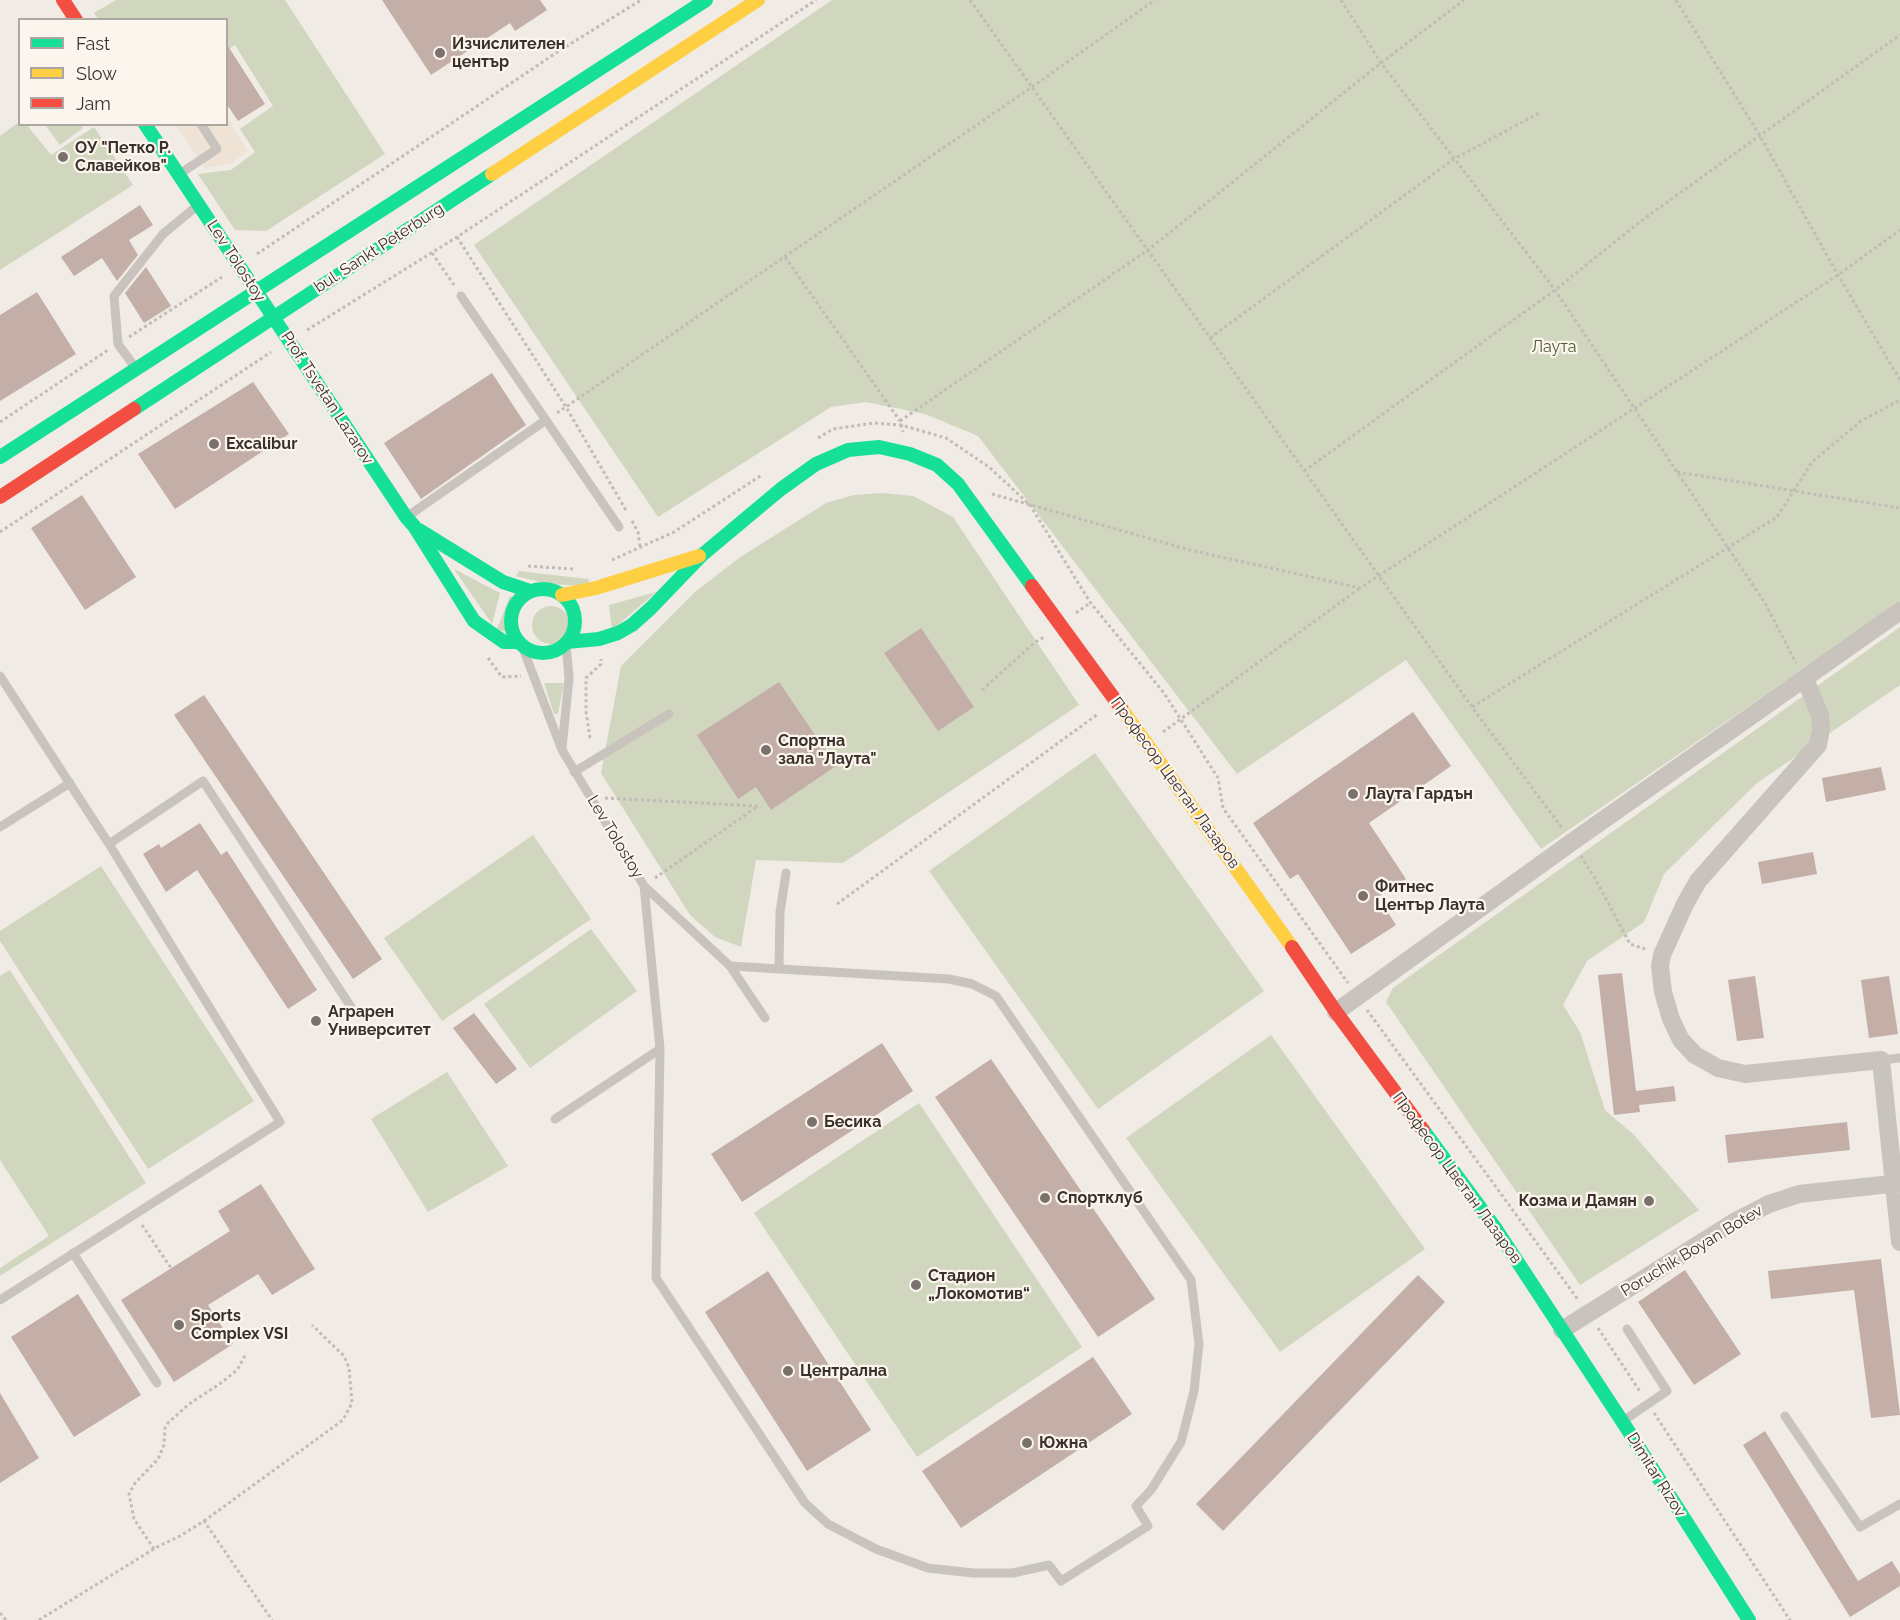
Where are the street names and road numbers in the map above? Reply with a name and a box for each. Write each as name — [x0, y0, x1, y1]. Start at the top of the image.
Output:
street label: bul. Sankt Peterburg — [311, 199, 447, 297]
street label: Lev Tolostoy — [203, 217, 269, 305]
street label: Prof. Tsvetan Lazarov — [277, 328, 377, 468]
street label: Професор Цветан Лазаров — [1106, 693, 1244, 873]
street label: Lev Tolostoy — [583, 792, 647, 882]
street label: Професор Цветан Лазаров — [1388, 1088, 1526, 1268]
street label: Poruchik Boyan Botev — [1618, 1201, 1766, 1301]
street label: Dimitar Rizov — [1622, 1429, 1690, 1521]

